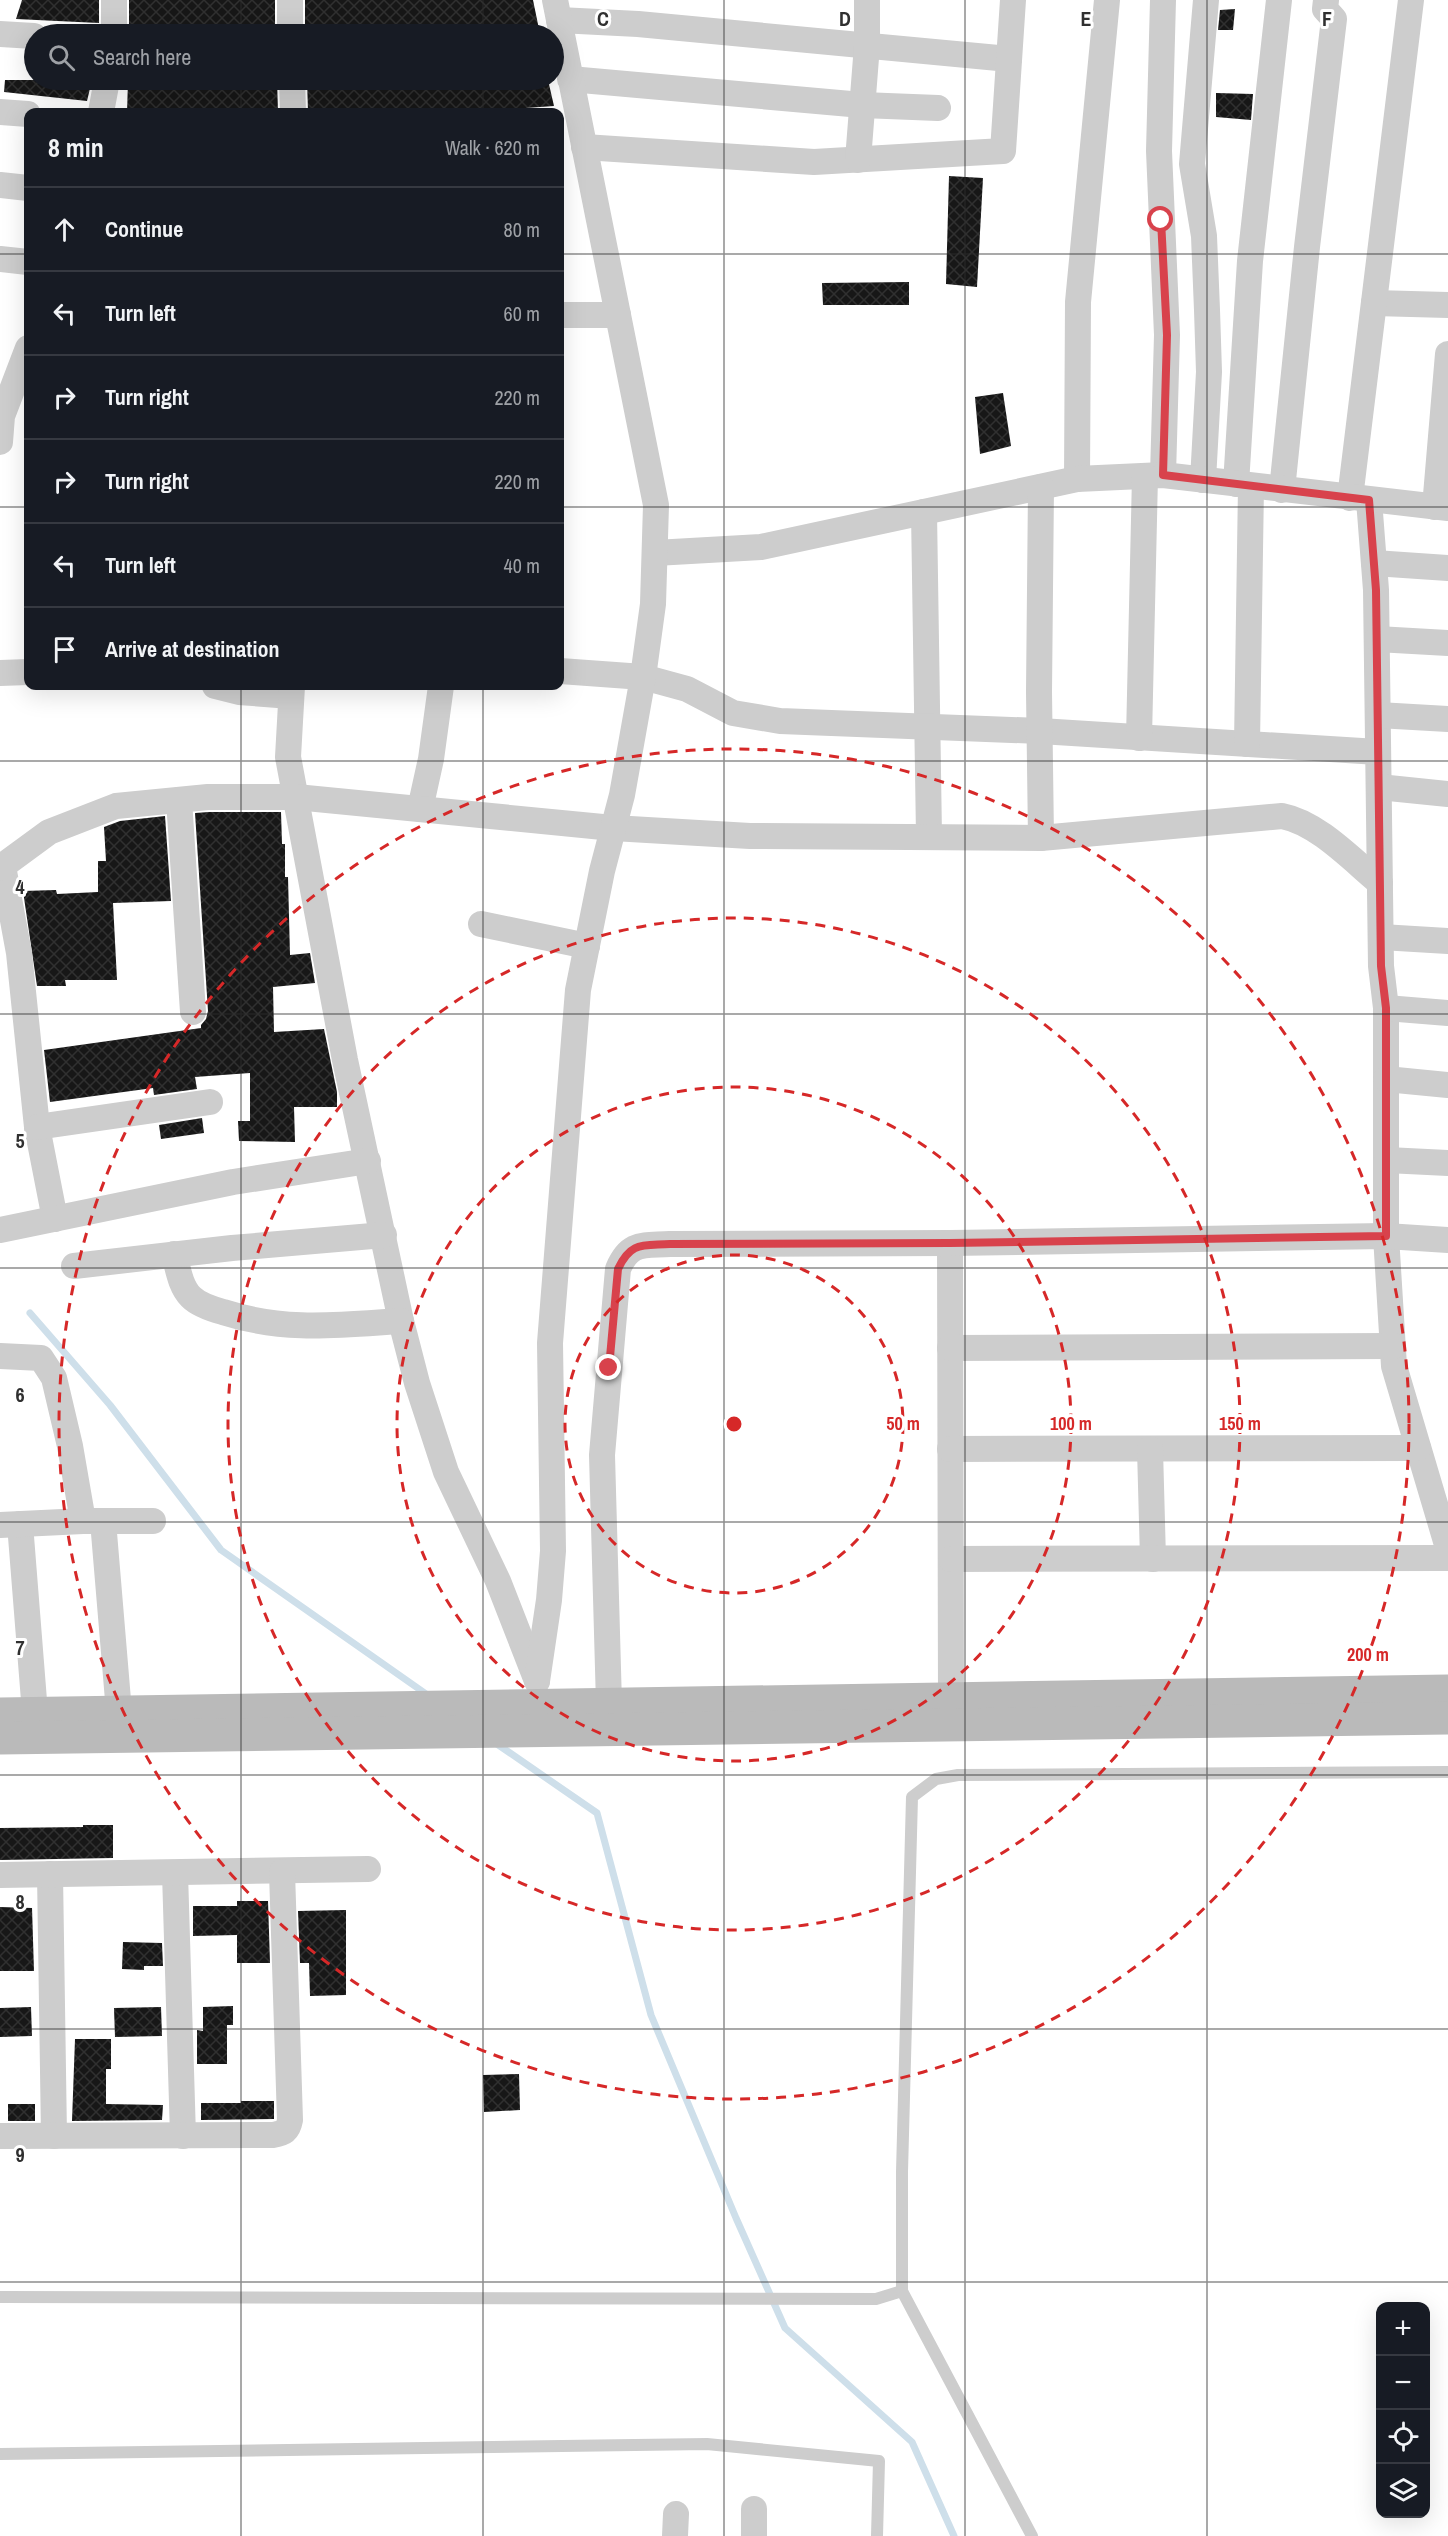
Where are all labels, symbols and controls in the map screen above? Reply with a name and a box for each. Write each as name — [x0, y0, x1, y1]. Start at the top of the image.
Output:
text: C — [597, 5, 609, 32]
text: D — [839, 5, 851, 32]
text: E — [1081, 5, 1092, 32]
text: F — [1322, 5, 1332, 32]
search box — [24, 24, 564, 90]
icon: search — [45, 41, 78, 74]
text: Search here — [93, 42, 191, 72]
text: 8 min — [48, 130, 104, 165]
text: Walk · 620 m — [445, 134, 540, 161]
route start — [1147, 206, 1173, 232]
icon: ahead — [48, 213, 81, 246]
text: Continue — [105, 214, 183, 244]
text: 80 m — [504, 216, 540, 243]
icon: left — [48, 297, 81, 330]
text: Turn left — [105, 298, 176, 328]
text: 60 m — [504, 300, 540, 327]
icon: right — [48, 381, 81, 414]
text: Turn right — [105, 382, 189, 412]
text: 220 m — [494, 384, 540, 411]
icon: right — [48, 465, 81, 498]
text: Turn right — [105, 466, 189, 496]
text: 220 m — [494, 468, 540, 495]
icon: left — [48, 549, 81, 582]
text: Turn left — [105, 550, 176, 580]
text: 40 m — [504, 552, 540, 579]
icon: arrive — [48, 633, 81, 666]
text: Arrive at destination — [105, 634, 279, 664]
text: 4 — [15, 873, 25, 900]
text: 5 — [15, 1127, 25, 1154]
route end — [595, 1354, 621, 1380]
text: 6 — [15, 1381, 25, 1408]
text: 50 m — [886, 1411, 920, 1436]
text: 100 m — [1050, 1411, 1092, 1436]
text: 150 m — [1219, 1411, 1261, 1436]
centre of rings — [724, 1414, 744, 1434]
text: 7 — [15, 1634, 25, 1661]
text: 200 m — [1347, 1642, 1389, 1667]
text: 8 — [15, 1888, 25, 1915]
text: 9 — [15, 2141, 25, 2168]
map controls — [1376, 2302, 1430, 2518]
button: + — [1376, 2302, 1430, 2356]
button: − — [1376, 2356, 1430, 2410]
button: locate — [1376, 2410, 1430, 2464]
button: layers — [1376, 2464, 1430, 2518]

